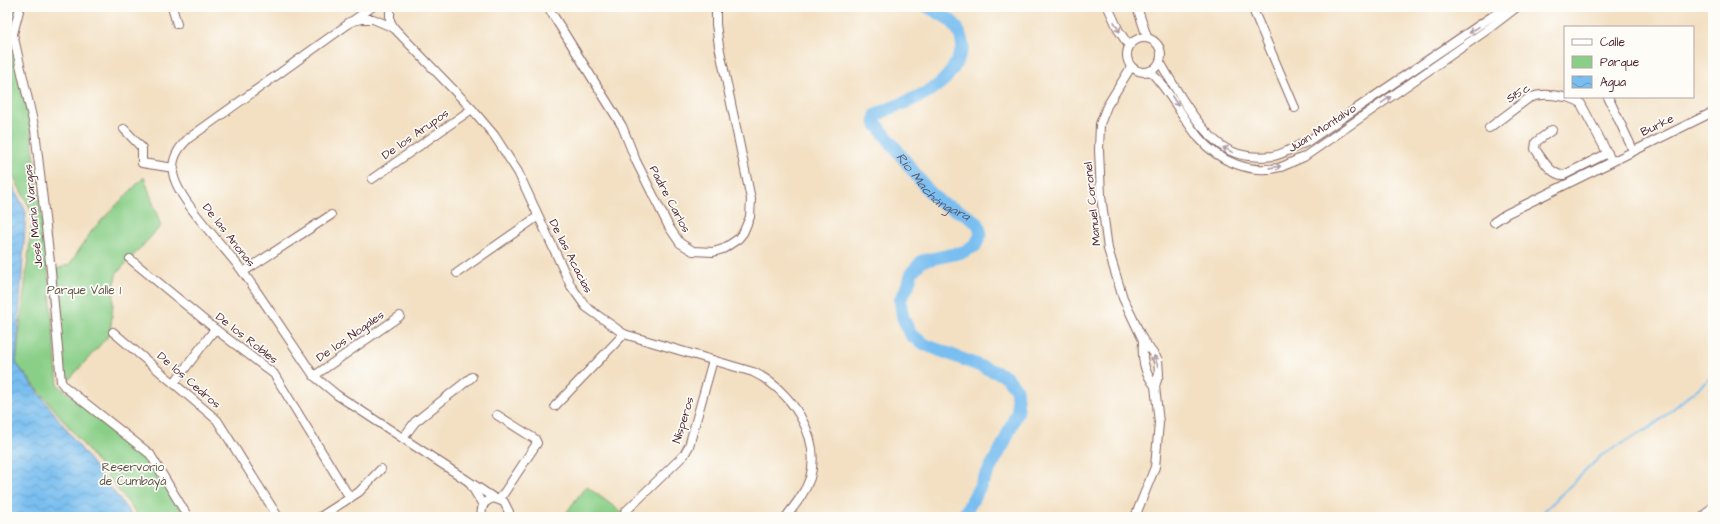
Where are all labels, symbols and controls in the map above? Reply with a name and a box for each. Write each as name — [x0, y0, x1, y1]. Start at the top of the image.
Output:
one-way arrow — [1114, 21, 1122, 33]
one-way arrow — [1469, 26, 1480, 34]
legend — [1564, 26, 1694, 98]
text: Calle — [1600, 34, 1625, 51]
text: Parque — [1600, 54, 1640, 71]
text: Agua — [1600, 74, 1626, 92]
street label: S15c — [1503, 79, 1534, 107]
one-way arrow — [1171, 95, 1179, 106]
one-way arrow — [1380, 96, 1391, 104]
street label: Juan Montalvo — [1285, 100, 1360, 157]
street label: De los Arupos — [378, 105, 452, 164]
street label: Burke — [1638, 110, 1677, 141]
one-way arrow — [1223, 145, 1235, 153]
water label: Río Machángara — [892, 149, 976, 226]
street label: Manuel Coronel — [1080, 161, 1105, 247]
street label: José Maria Vargas — [20, 163, 48, 269]
street label: Padre Carlos — [645, 163, 694, 236]
one-way arrow — [1268, 163, 1281, 171]
street label: De las Anonas — [198, 200, 259, 271]
street label: De las Acacias — [545, 216, 596, 296]
park label: Parque Valle 1 — [47, 282, 122, 299]
street label: De los Nogales — [313, 307, 388, 367]
street label: De los Robles — [212, 309, 281, 368]
street label: De los Cedros — [153, 348, 224, 413]
one-way arrow — [1152, 356, 1160, 368]
street label: Nísperos — [668, 395, 699, 446]
park label: Reservorio de Cumbayá — [100, 459, 166, 491]

